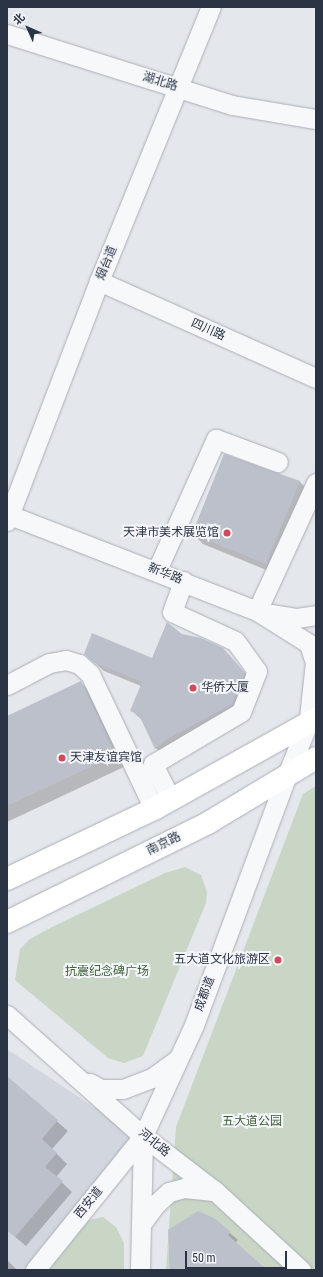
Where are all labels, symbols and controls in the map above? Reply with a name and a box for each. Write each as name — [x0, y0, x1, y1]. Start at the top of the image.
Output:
north arrow — [8, 8, 48, 48]
text: 北 — [11, 11, 28, 28]
street label: 湖北路 — [141, 70, 179, 94]
street label: 烟台道 — [94, 244, 120, 282]
street label: 四川路 — [189, 316, 227, 344]
place label: 天津市美术展览馆 — [123, 526, 219, 540]
marker: 天津市美术展览馆 — [222, 528, 232, 538]
street label: 新华路 — [146, 561, 184, 587]
place label: 华侨大厦 — [201, 681, 249, 695]
marker: 华侨大厦 — [188, 683, 198, 693]
place label: 天津友谊宾馆 — [70, 751, 142, 765]
marker: 天津友谊宾馆 — [57, 753, 67, 763]
street label: 南京路 — [145, 830, 183, 858]
place label: 五大道文化旅游区 — [174, 953, 270, 967]
marker: 五大道文化旅游区 — [273, 955, 283, 965]
park label: 抗震纪念碑广场 — [65, 965, 149, 979]
street label: 成都道 — [192, 975, 218, 1013]
park label: 五大道公园 — [222, 1115, 282, 1129]
street label: 河北路 — [135, 1126, 173, 1160]
street label: 西安道 — [72, 1184, 106, 1222]
scale bar — [187, 1243, 289, 1269]
text: 50 m — [192, 1251, 216, 1265]

